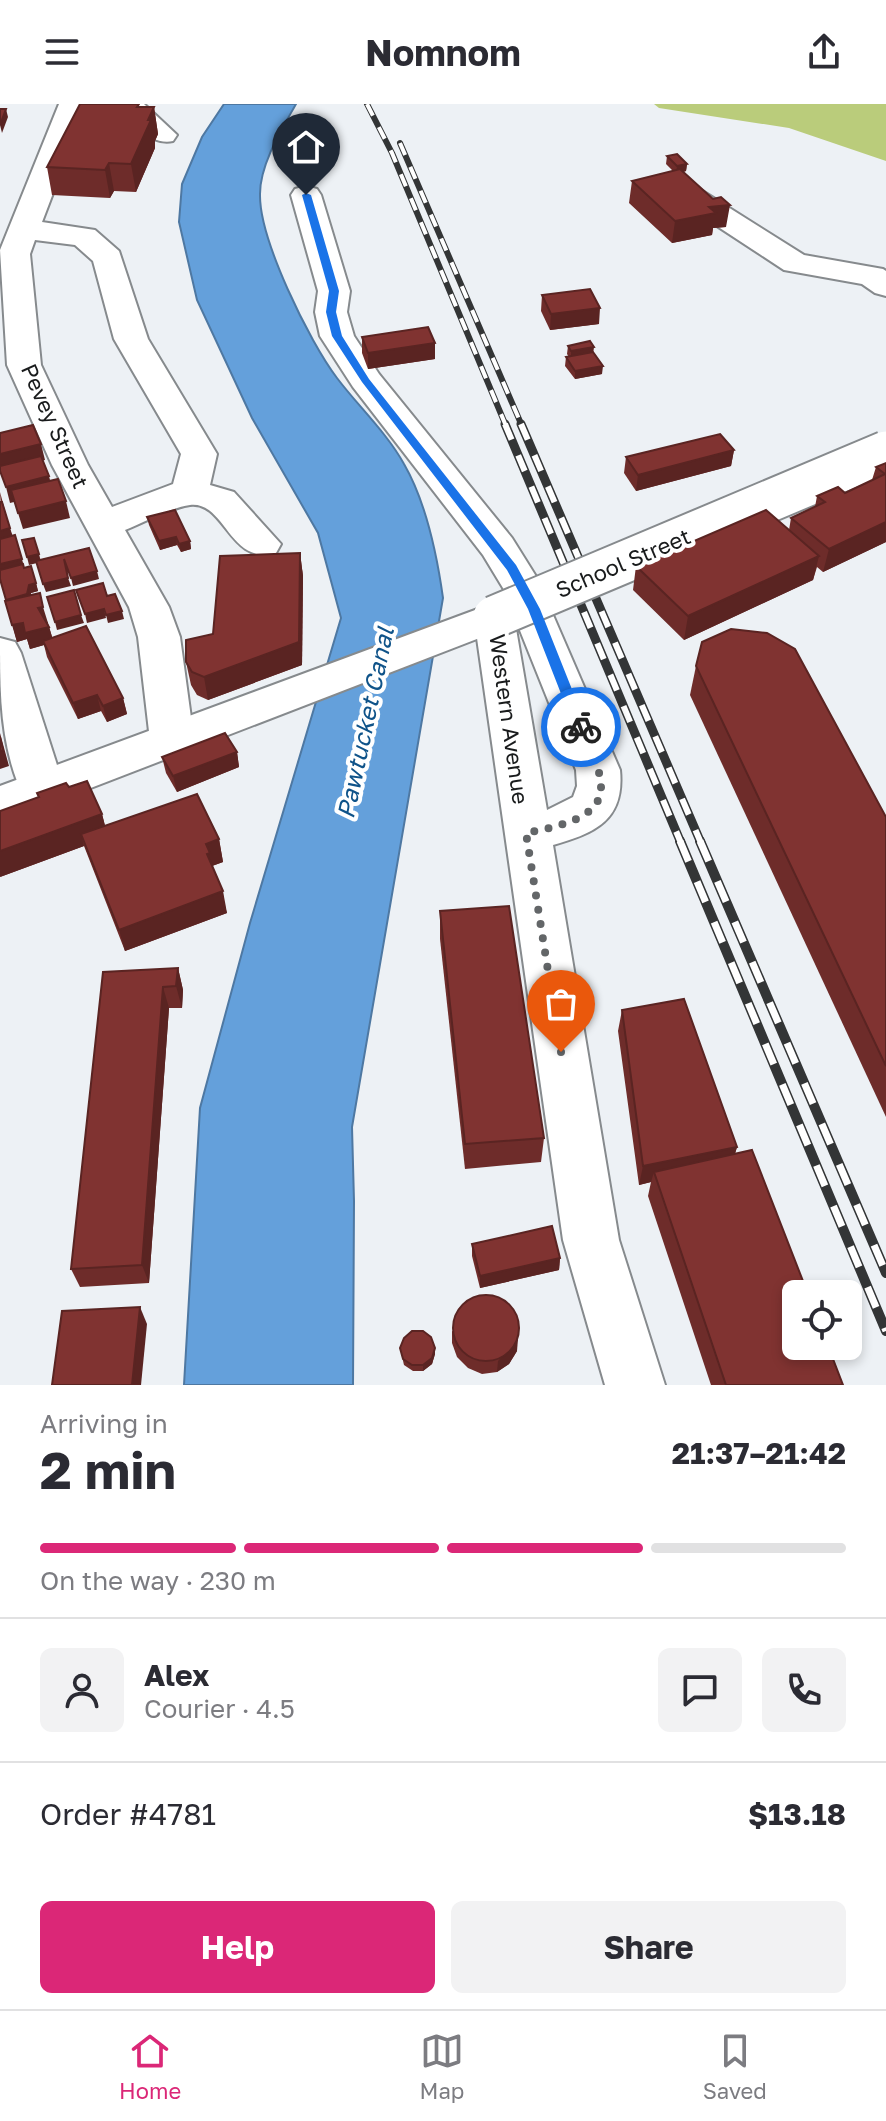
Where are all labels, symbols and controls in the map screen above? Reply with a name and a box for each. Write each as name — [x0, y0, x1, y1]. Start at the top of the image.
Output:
icon: menu — [40, 30, 84, 74]
icon: share — [802, 30, 846, 74]
text: Nomnom — [365, 31, 521, 74]
pin — [272, 113, 340, 195]
icon: home — [284, 125, 328, 169]
street label: Pevey Street — [16, 359, 95, 492]
street label: School Street — [551, 522, 694, 603]
water label: Pawtucket Canal — [330, 623, 399, 821]
street label: Western Avenue — [484, 632, 535, 806]
courier — [541, 687, 621, 767]
icon: bike — [559, 705, 603, 749]
pin — [527, 970, 595, 1052]
icon: bag — [539, 982, 583, 1026]
map controls — [782, 1280, 862, 1360]
button: locate — [782, 1280, 862, 1360]
text: Arriving in — [40, 1408, 168, 1439]
text: 21:37–21:42 — [672, 1435, 846, 1471]
text: 2 min — [40, 1438, 176, 1500]
text: On the way · 230 m — [40, 1565, 276, 1596]
button: person — [40, 1648, 124, 1732]
button: chat — [658, 1648, 742, 1732]
button: phone — [762, 1648, 846, 1732]
text: Alex — [144, 1657, 209, 1693]
text: Courier · 4.5 — [144, 1693, 295, 1724]
text: Order #4781 — [40, 1796, 216, 1832]
text: $13.18 — [748, 1796, 846, 1832]
button: Help — [40, 1901, 435, 1993]
button: Share — [451, 1901, 846, 1993]
tab: Home — [119, 2029, 181, 2104]
tab: Map — [420, 2029, 464, 2104]
tab: Saved — [703, 2029, 767, 2104]

